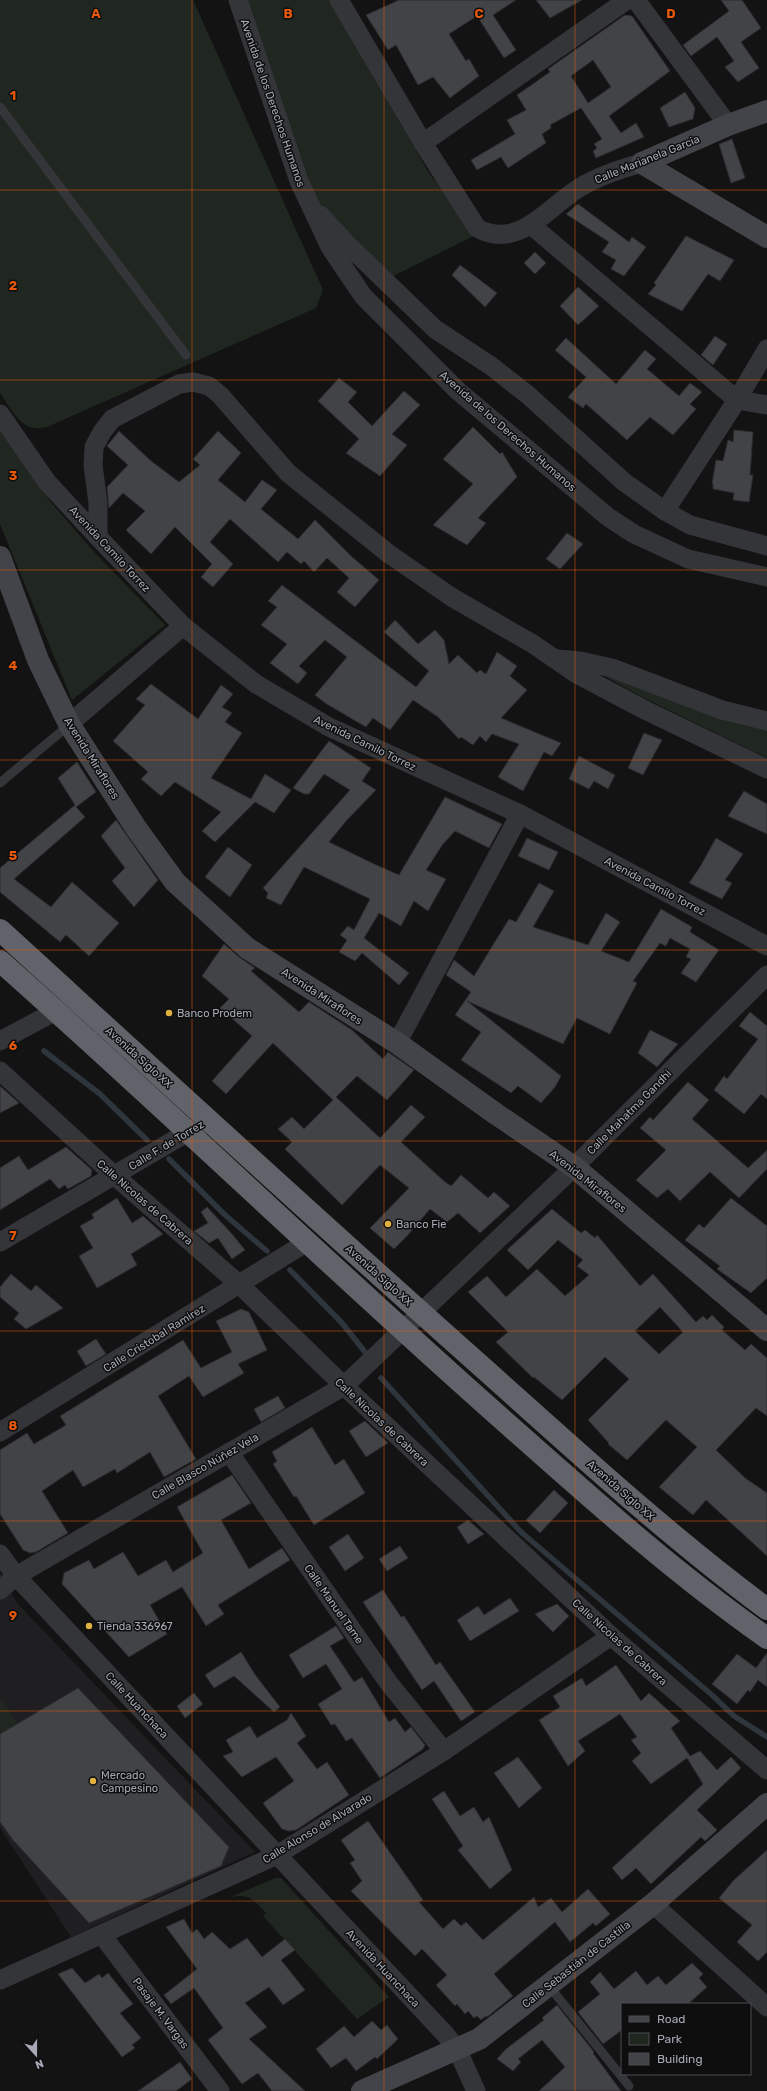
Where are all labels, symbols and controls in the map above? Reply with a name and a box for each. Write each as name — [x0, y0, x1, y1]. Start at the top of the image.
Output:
text: A — [91, 6, 101, 21]
text: B — [283, 6, 293, 21]
text: C — [474, 6, 484, 21]
text: D — [666, 6, 676, 21]
street label: Avenida de los Derechos Humanos — [238, 18, 308, 189]
text: 1 — [10, 88, 16, 103]
street label: Calle Marianela Garcia — [593, 132, 702, 186]
text: 2 — [9, 278, 17, 293]
street label: Avenida de los Derechos Humanos — [437, 369, 579, 494]
text: 3 — [9, 468, 18, 483]
street label: Avenida Camilo Torrez — [66, 504, 153, 595]
text: 4 — [9, 658, 18, 673]
street label: Avenida Camilo Torrez — [311, 713, 419, 774]
street label: Avenida Miraflores — [61, 715, 122, 802]
text: 5 — [9, 848, 17, 863]
street label: Avenida Camilo Torrez — [602, 854, 708, 919]
street label: Avenida Miraflores — [279, 965, 365, 1028]
place label: Banco Prodem — [177, 1007, 252, 1020]
marker: Banco Prodem — [164, 1008, 174, 1018]
street label: Avenida Siglo XX — [103, 1024, 175, 1091]
text: 6 — [9, 1038, 18, 1053]
street label: Calle Mahatma Gandhi — [584, 1067, 674, 1157]
street label: Calle F. de Torrez — [126, 1118, 207, 1173]
street label: Avenida Miraflores — [547, 1147, 629, 1216]
street label: Calle Nicolas de Cabrera — [94, 1157, 195, 1248]
place label: Banco Fie — [396, 1218, 446, 1231]
marker: Banco Fie — [383, 1219, 393, 1229]
text: 7 — [9, 1228, 17, 1243]
street label: Avenida Siglo XX — [343, 1242, 415, 1309]
street label: Calle Cristobal Ramirez — [101, 1302, 208, 1375]
street label: Calle Nicolas de Cabrera — [332, 1376, 431, 1469]
text: 8 — [9, 1418, 18, 1433]
street label: Calle Blasco Núñez Vela — [150, 1431, 261, 1502]
street label: Avenida Siglo XX — [584, 1457, 657, 1523]
street label: Calle Manuel Tame — [301, 1562, 366, 1647]
street label: Calle Nicolas de Cabrera — [570, 1596, 670, 1688]
text: 9 — [9, 1608, 17, 1623]
place label: Tienda 336967 — [97, 1620, 173, 1633]
marker: Tienda 336967 — [84, 1621, 94, 1631]
street label: Calle Huanchaca — [103, 1670, 171, 1741]
place label: Mercado Campesino — [101, 1769, 158, 1795]
marker: Mercado Campesino — [88, 1776, 98, 1786]
street label: Calle Alonso de Alvarado — [260, 1791, 374, 1866]
street label: Calle Sebastián de Castilla — [520, 1918, 633, 2011]
street label: Avenida Huanchaca — [343, 1927, 422, 2010]
street label: Pasaje M. Vargas — [130, 1975, 192, 2052]
legend — [621, 2003, 751, 2075]
text: Road — [657, 2012, 685, 2026]
text: Park — [657, 2032, 683, 2046]
north arrow — [16, 2035, 56, 2075]
text: Building — [657, 2052, 703, 2066]
text: N — [33, 2056, 45, 2071]

